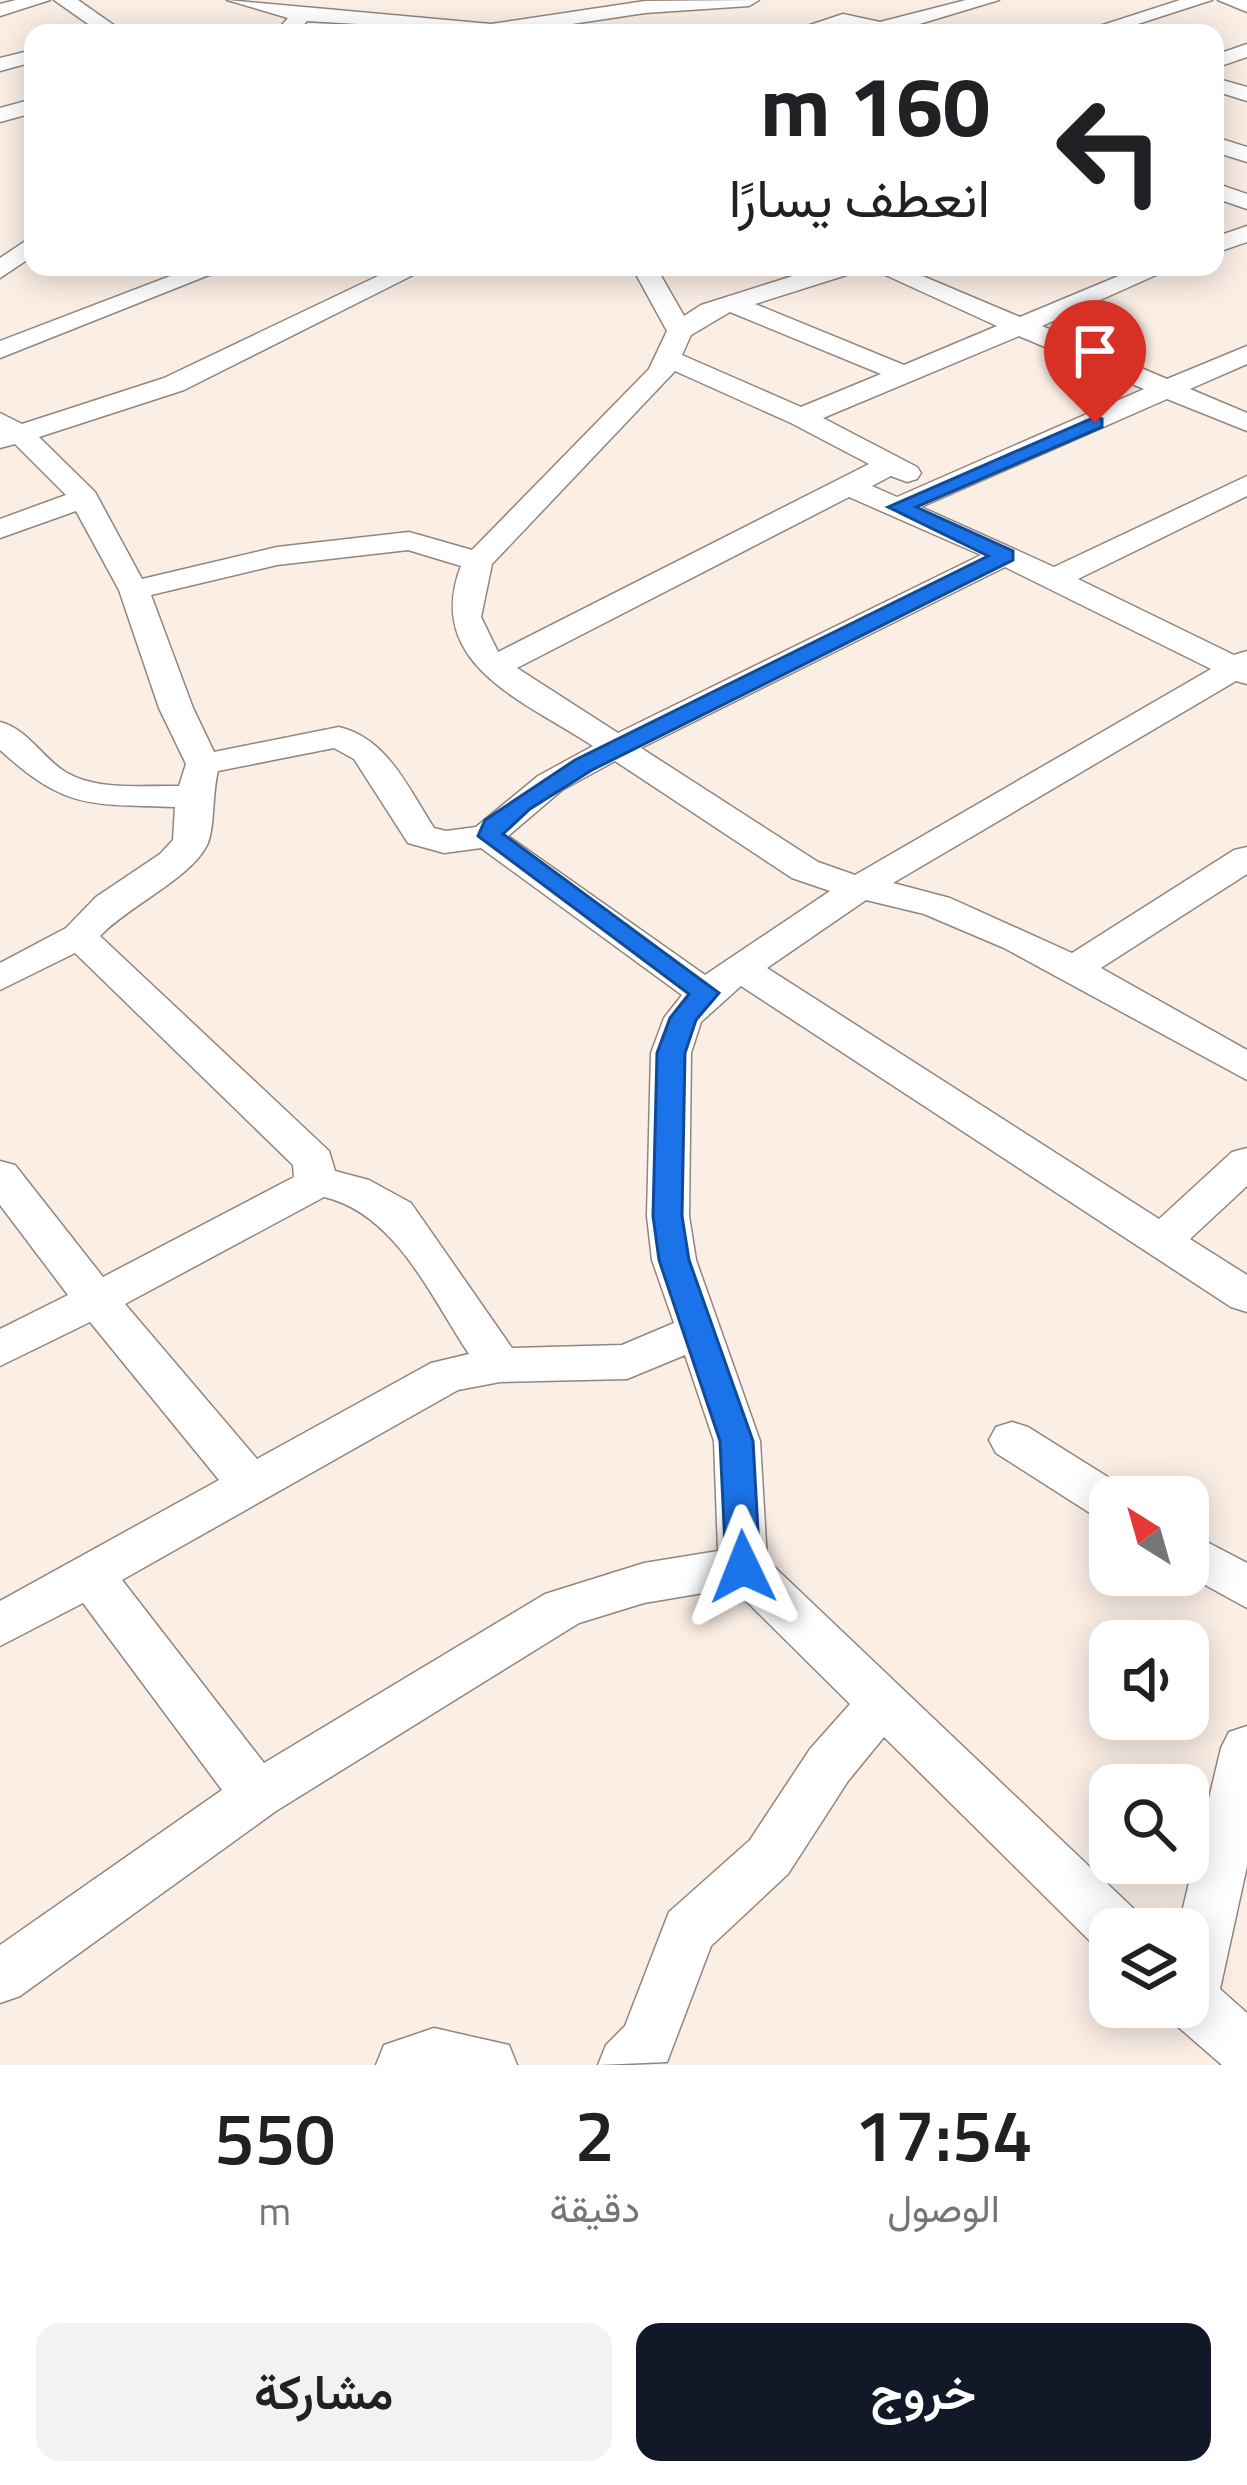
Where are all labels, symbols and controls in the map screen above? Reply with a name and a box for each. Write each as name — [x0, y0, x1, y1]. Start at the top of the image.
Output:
text: 160 m — [760, 41, 990, 169]
icon: left — [1032, 72, 1188, 228]
text: انعطف يسارًا — [729, 156, 990, 238]
pin — [1044, 300, 1146, 423]
icon: arrive — [1062, 318, 1128, 384]
north arrow — [1089, 1476, 1209, 1596]
map controls — [1089, 1476, 1209, 2028]
position arrow — [680, 1504, 806, 1630]
button: sound — [1089, 1620, 1209, 1740]
button: search — [1089, 1764, 1209, 1884]
button: layers — [1089, 1908, 1209, 2028]
text: 2 — [575, 2079, 615, 2189]
text: 17:54 — [854, 2079, 1033, 2189]
text: 550 — [214, 2082, 335, 2192]
text: دقيقة — [550, 2178, 640, 2237]
text: الوصول — [887, 2178, 1000, 2237]
text: m — [259, 2181, 291, 2240]
button: مشاركة — [36, 2323, 612, 2461]
button: خروج — [636, 2323, 1211, 2461]

